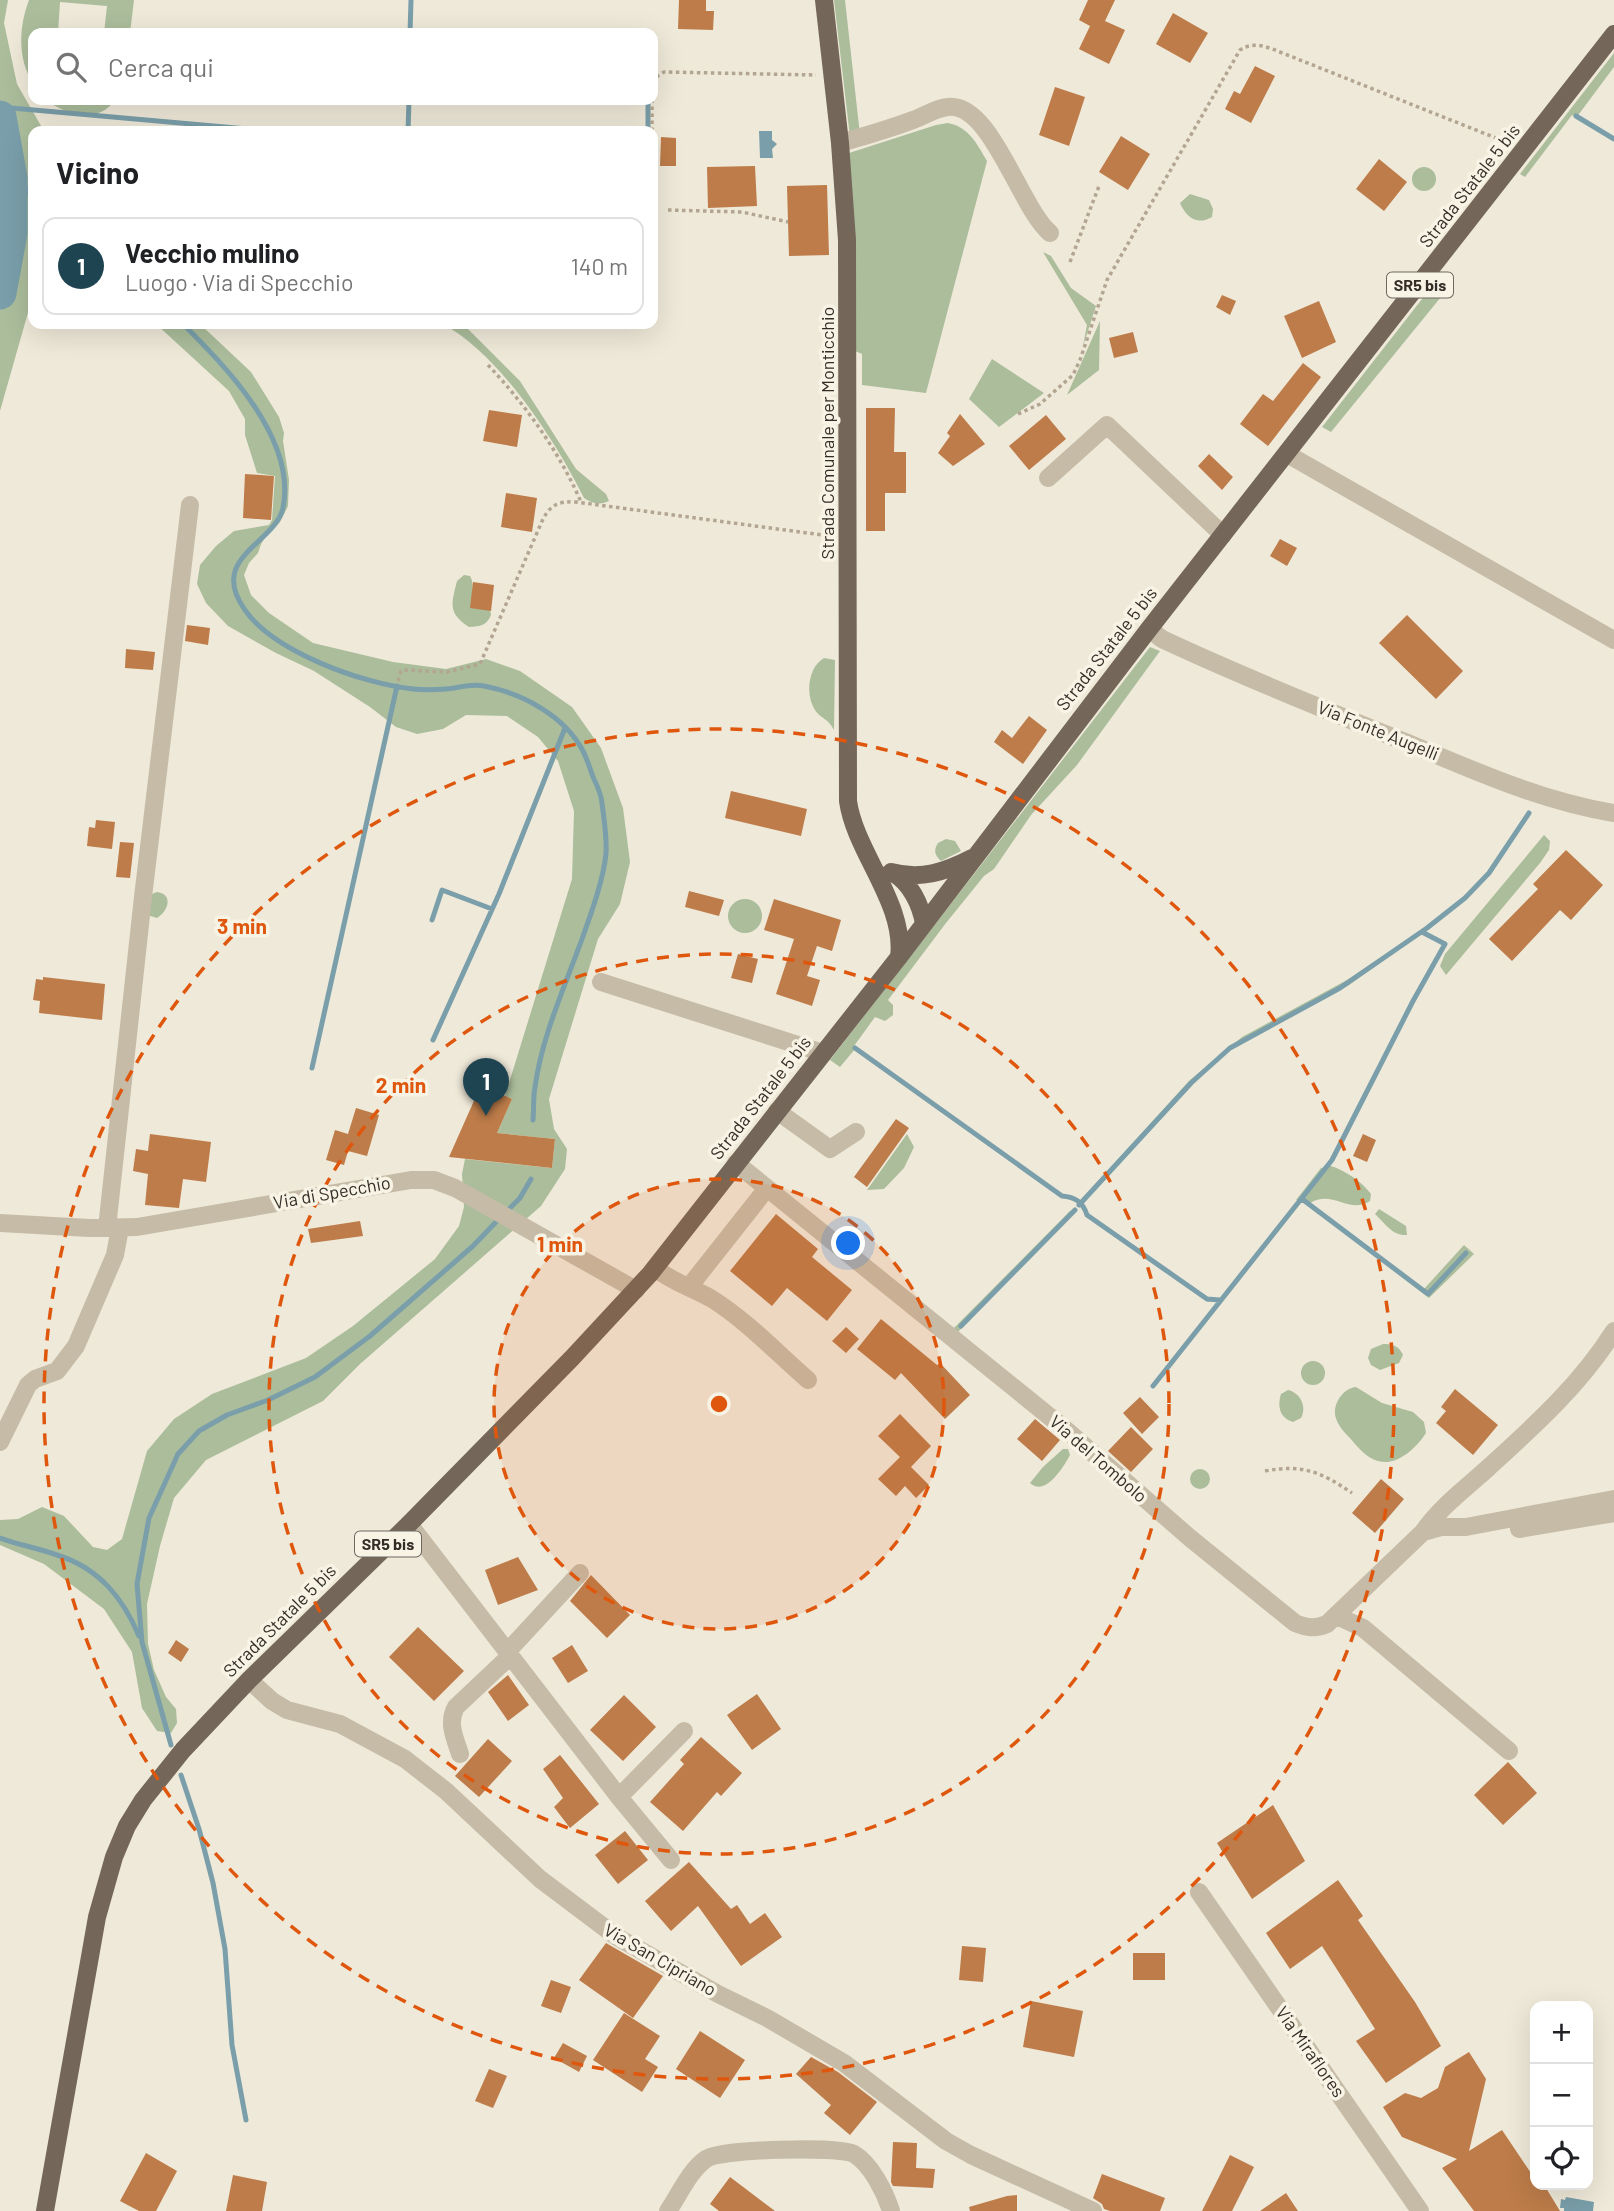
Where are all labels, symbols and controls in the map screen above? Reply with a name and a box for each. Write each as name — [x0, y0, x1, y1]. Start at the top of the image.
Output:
search box — [28, 28, 658, 105]
icon: search — [52, 48, 90, 86]
text: Cerca qui — [108, 51, 214, 82]
street label: Strada Statale 5 bis — [1414, 119, 1524, 251]
text: Vicino — [56, 154, 139, 190]
text: Vecchio mulino — [125, 237, 300, 268]
text: 1 — [77, 252, 85, 280]
text: 140 m — [571, 252, 628, 280]
text: Luogo · Via di Specchio — [125, 268, 353, 296]
road number: SR5 bis — [1387, 272, 1453, 298]
street label: Strada Comunale per Monticchio — [816, 307, 838, 559]
street label: Strada Statale 5 bis — [1051, 582, 1161, 714]
street label: Via Fonte Augelli — [1314, 696, 1442, 764]
text: 3 min — [217, 913, 267, 938]
street label: Strada Statale 5 bis — [705, 1031, 815, 1163]
pin: 1 — [463, 1058, 509, 1116]
text: 2 min — [376, 1072, 426, 1097]
street label: Via di Specchio — [271, 1171, 392, 1213]
your location — [831, 1226, 865, 1260]
text: 1 min — [537, 1231, 583, 1256]
centre of rings — [707, 1392, 731, 1416]
street label: Via del Tombolo — [1045, 1410, 1152, 1507]
road number: SR5 bis — [355, 1532, 421, 1556]
street label: Strada Statale 5 bis — [218, 1559, 340, 1681]
street label: Via San Cipriano — [600, 1918, 721, 2000]
map controls — [1530, 2001, 1593, 2190]
button: + — [1530, 2001, 1593, 2064]
street label: Via Miraflores — [1271, 2002, 1350, 2101]
button: − — [1530, 2064, 1593, 2127]
button: locate — [1530, 2127, 1593, 2190]

